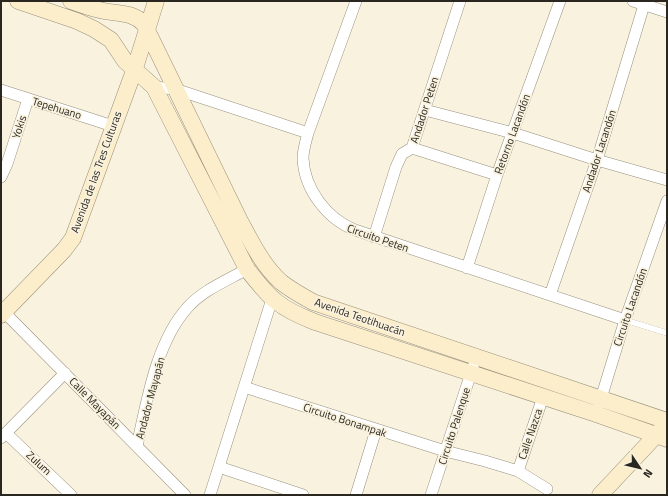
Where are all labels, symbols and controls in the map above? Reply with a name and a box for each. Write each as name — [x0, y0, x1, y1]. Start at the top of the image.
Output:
street label: Andador Peten — [406, 75, 442, 145]
street label: Retorno Lacandón — [490, 92, 534, 176]
street label: Tepehuano — [30, 93, 84, 123]
street label: Andador Lacandón — [578, 107, 620, 194]
street label: Avenida de las Tres Culturas — [66, 109, 126, 235]
street label: Yokis — [8, 113, 30, 141]
street label: Circuito Peten — [345, 220, 411, 256]
street label: Circuito Lacandón — [609, 266, 651, 348]
street label: Avenida Teotihuacán — [312, 294, 408, 340]
street label: Andador Mayapán — [131, 355, 169, 441]
street label: Calle Mayapán — [66, 374, 124, 432]
street label: Circuito Palenque — [434, 385, 474, 467]
street label: Circuito Bonampak — [301, 399, 390, 441]
street label: Calle Nazca — [514, 406, 546, 462]
street label: Zulum — [23, 447, 55, 479]
north arrow — [620, 448, 660, 488]
text: N — [639, 466, 657, 481]

